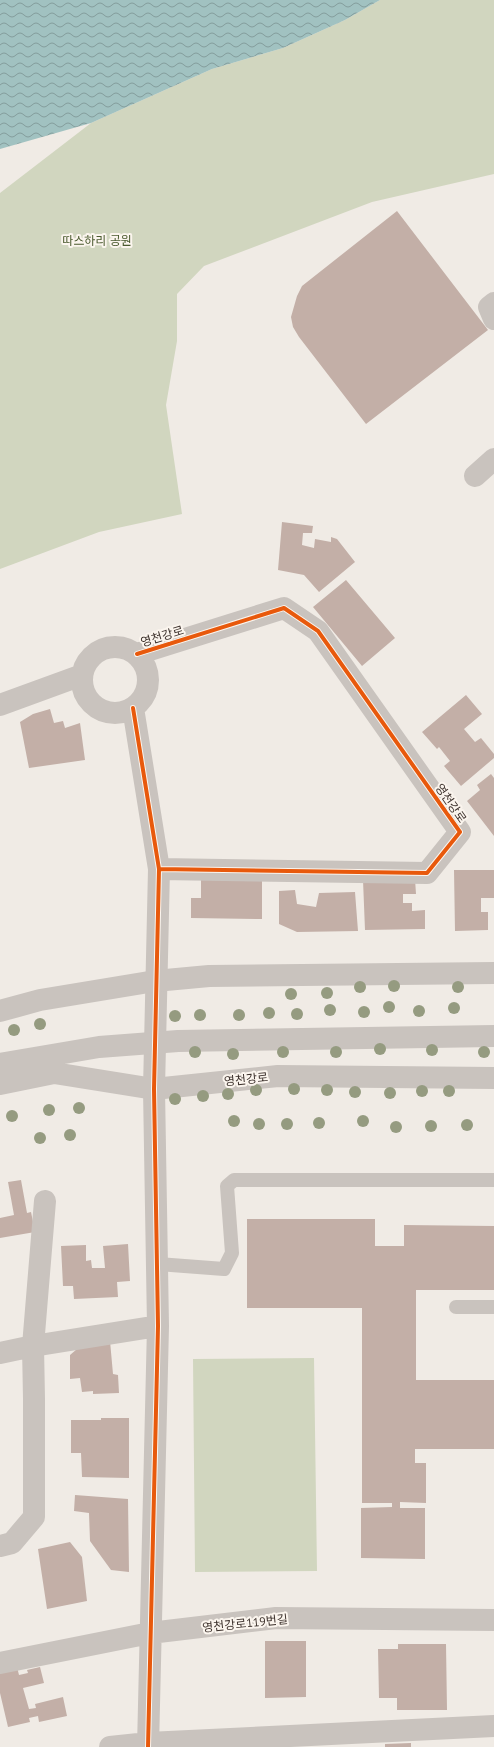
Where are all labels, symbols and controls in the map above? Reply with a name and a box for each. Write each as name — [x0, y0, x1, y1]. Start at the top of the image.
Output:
park label: 따스하리 공원 — [62, 233, 132, 248]
street label: 영천강로 — [139, 622, 185, 650]
street label: 영천강로 — [432, 781, 470, 825]
street label: 영천강로 — [223, 1069, 269, 1089]
street label: 영천강로119번길 — [202, 1611, 288, 1635]

